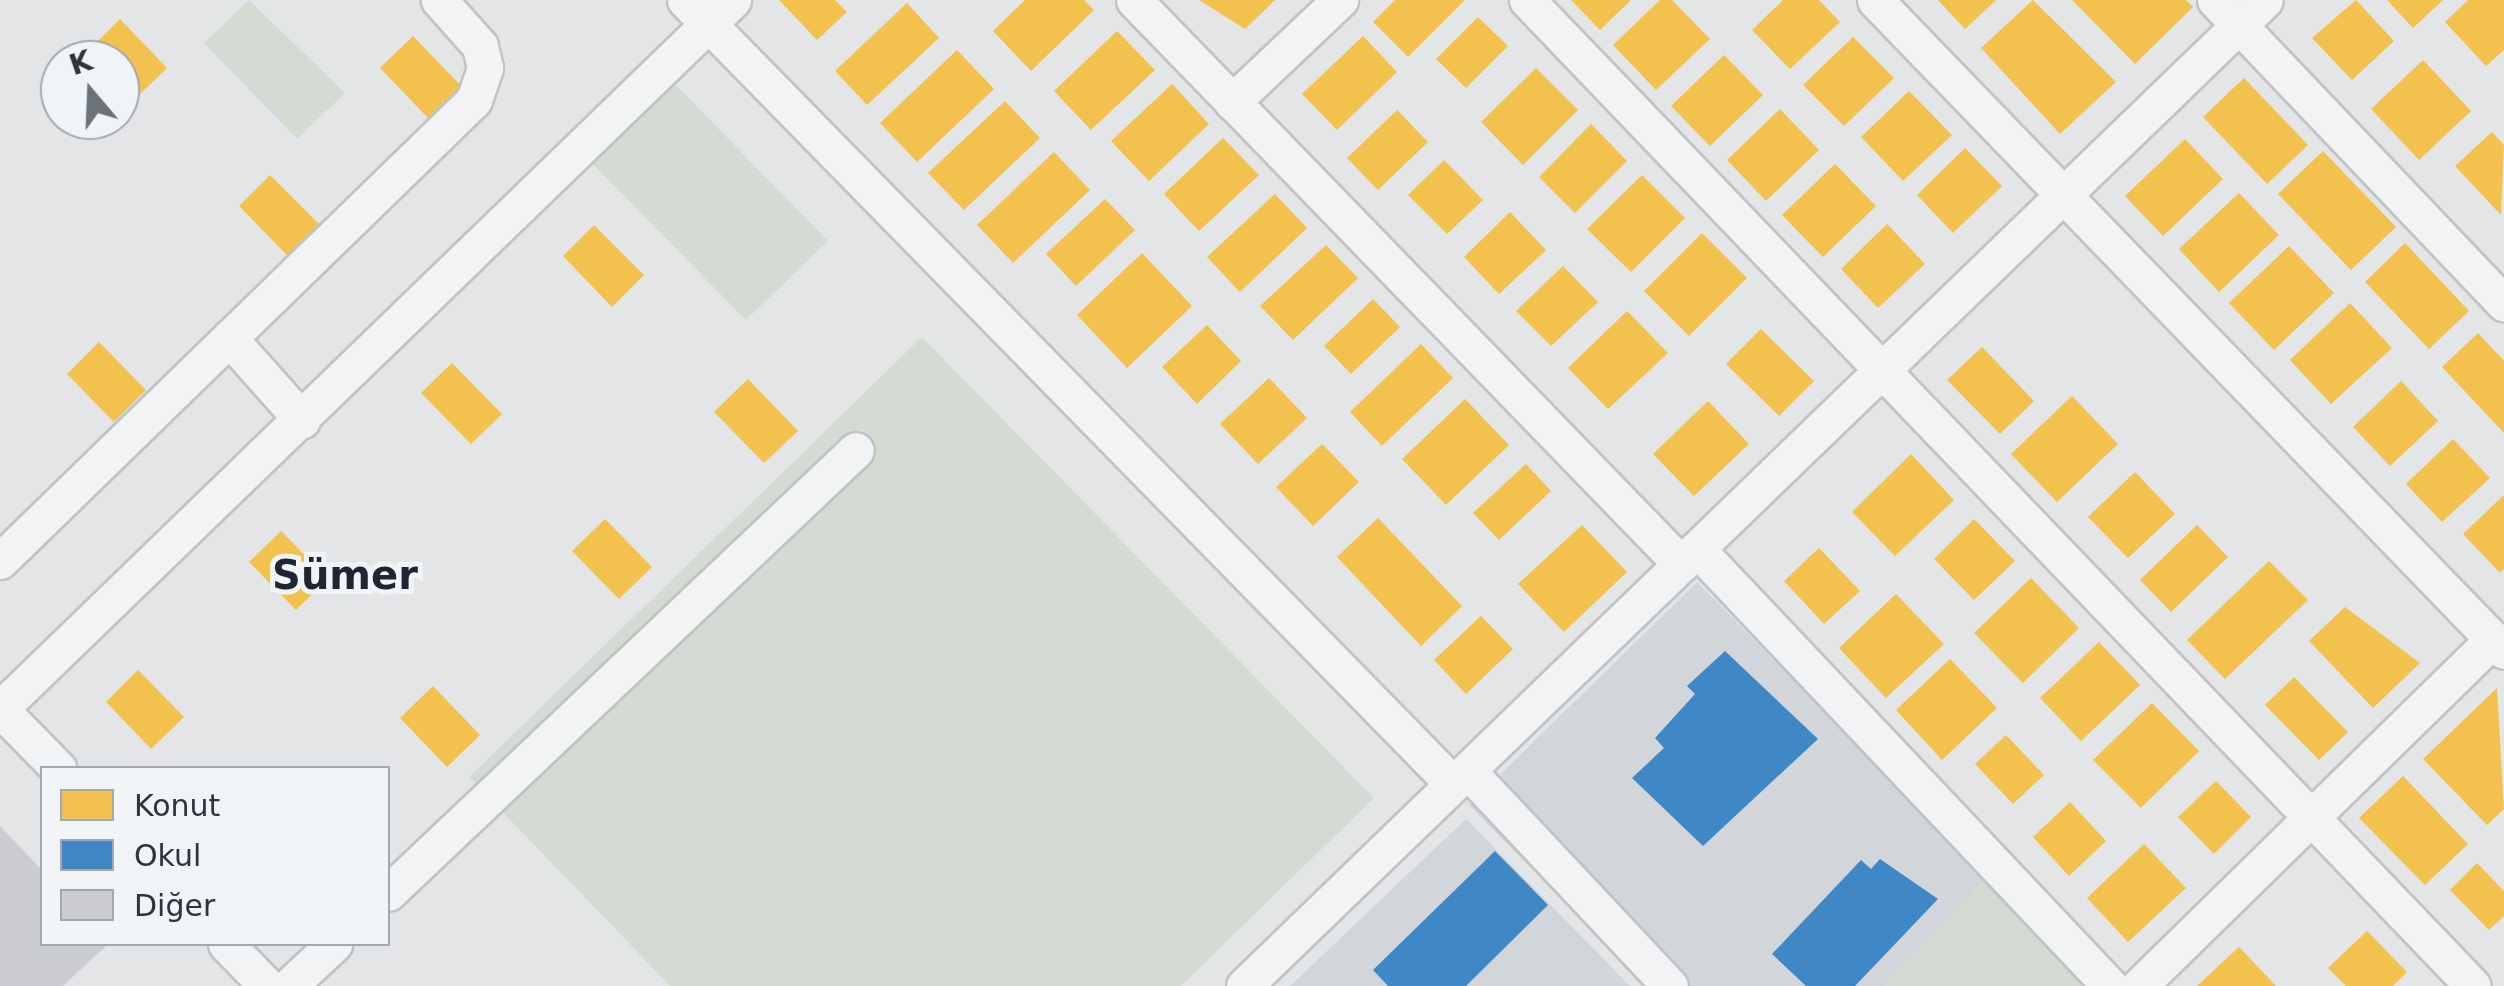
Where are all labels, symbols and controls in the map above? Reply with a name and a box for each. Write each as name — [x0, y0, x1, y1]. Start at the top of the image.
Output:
north arrow — [40, 40, 140, 140]
text: K — [65, 44, 96, 82]
district label: Sümer — [272, 551, 418, 599]
legend — [40, 766, 390, 946]
text: Konut — [134, 788, 220, 823]
text: Okul — [134, 838, 201, 873]
text: Diğer — [134, 888, 215, 923]

